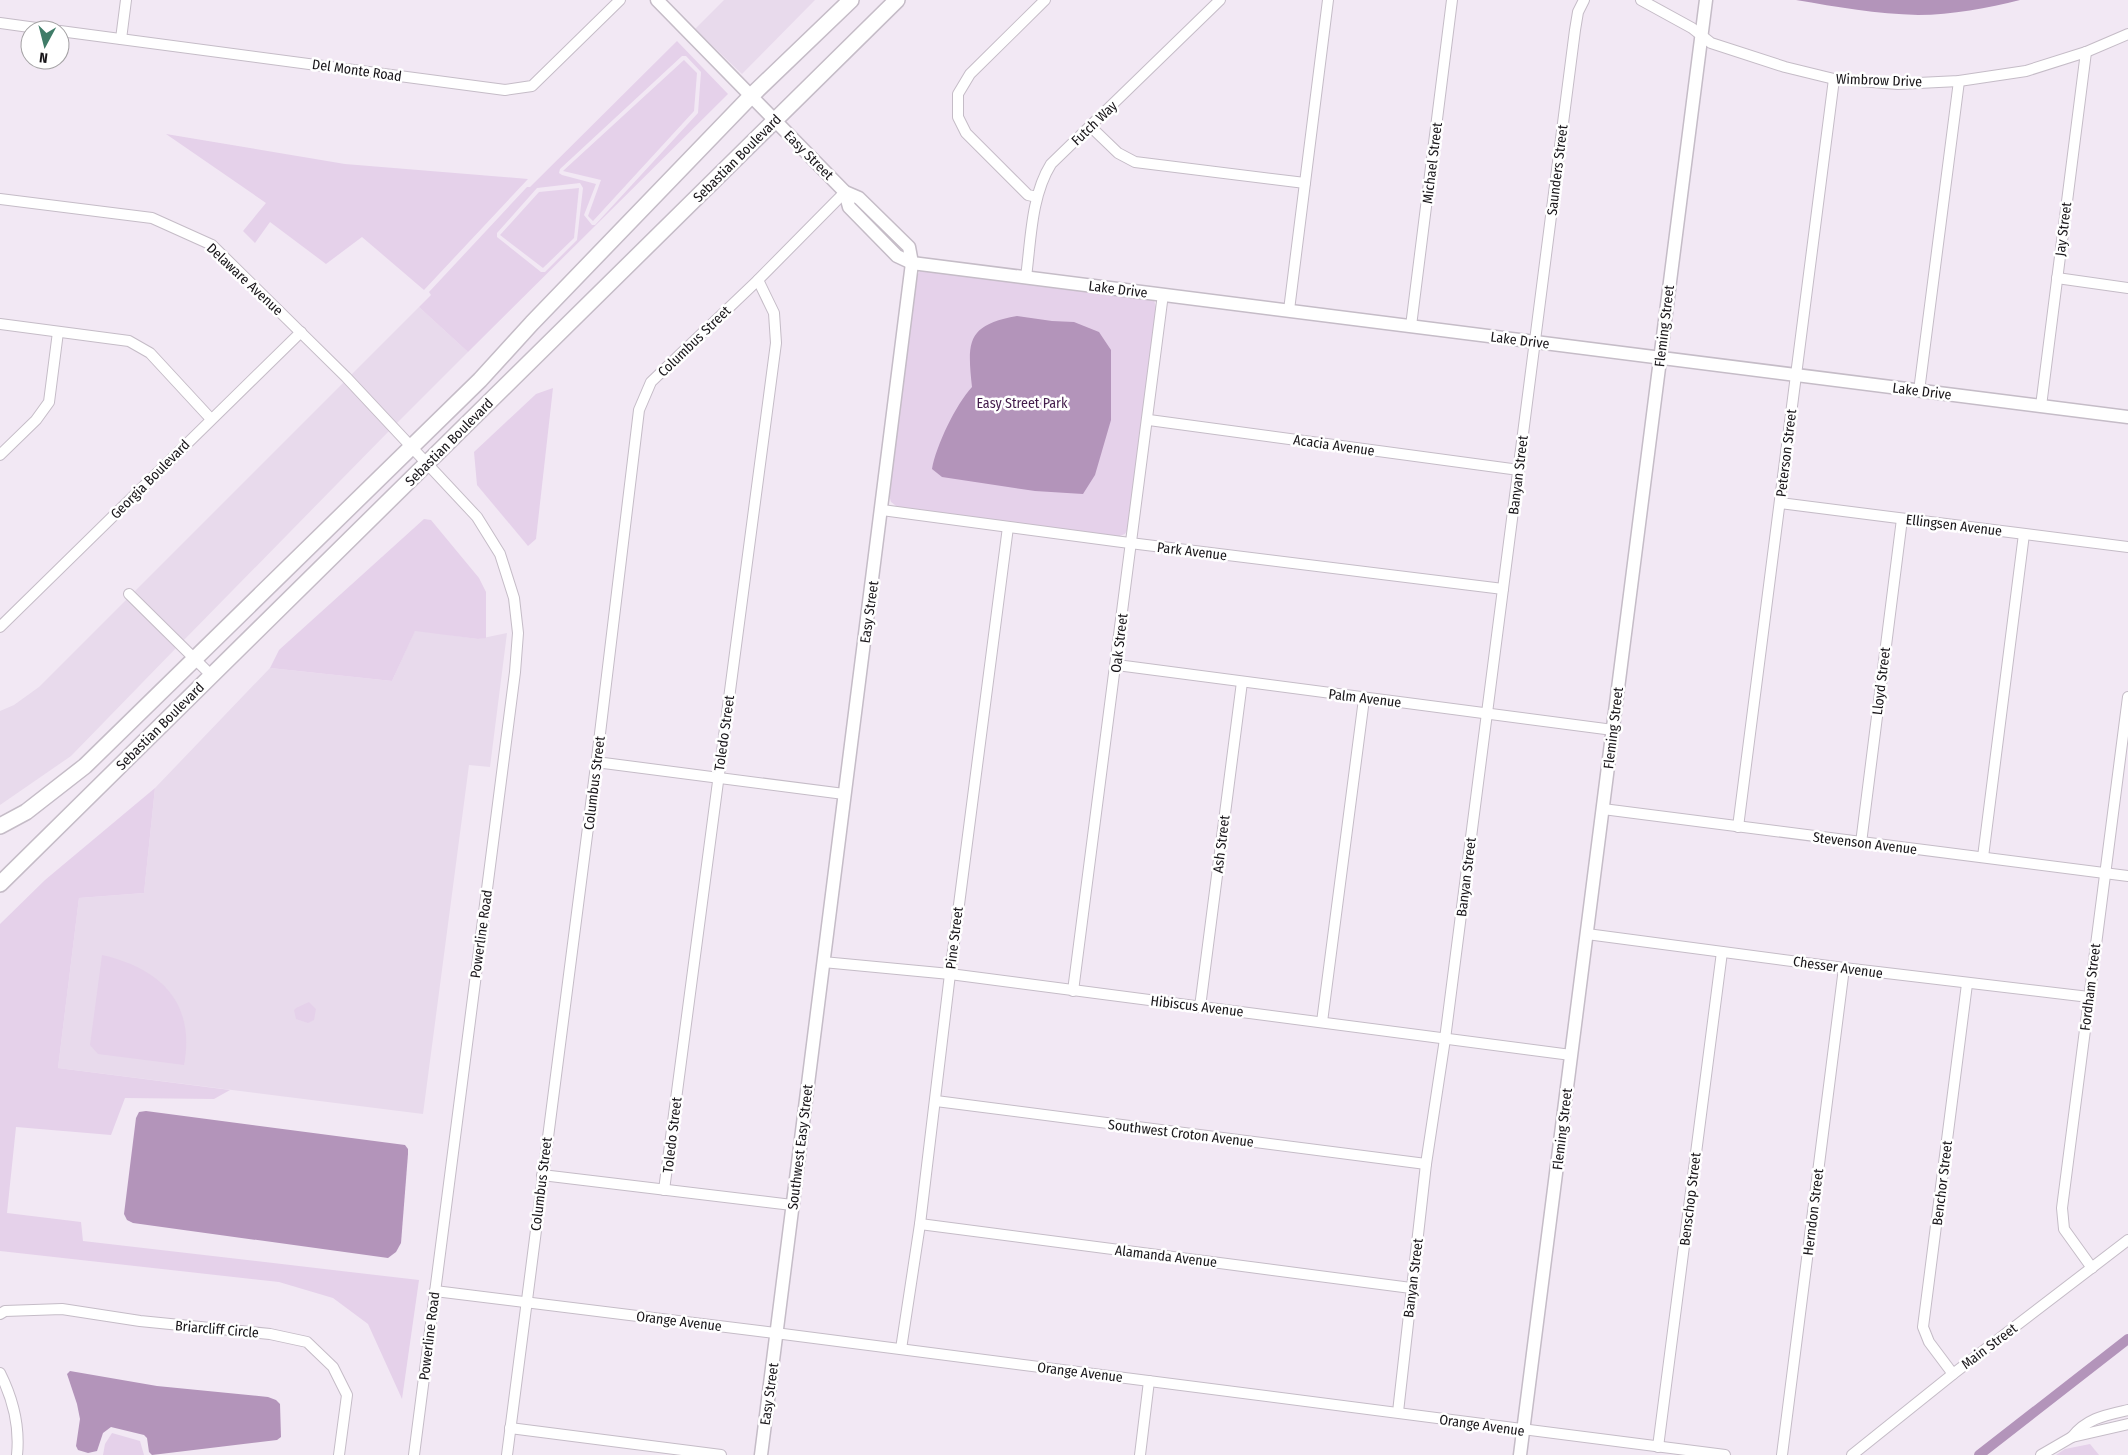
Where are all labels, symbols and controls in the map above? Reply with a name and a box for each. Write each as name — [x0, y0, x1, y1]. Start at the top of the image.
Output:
north arrow — [20, 20, 70, 70]
text: N — [38, 48, 49, 66]
street label: Del Monte Road — [311, 56, 403, 85]
street label: Wimbrow Drive — [1836, 71, 1922, 91]
street label: Futch Way — [1068, 97, 1121, 149]
street label: Sebastian Boulevard — [690, 111, 785, 206]
street label: Michael Street — [1419, 121, 1446, 205]
street label: Saunders Street — [1543, 123, 1572, 216]
street label: Easy Street — [780, 127, 837, 184]
street label: Jay Street — [2052, 201, 2075, 257]
street label: Delaware Avenue — [203, 240, 286, 319]
street label: Lake Drive — [1088, 277, 1148, 302]
street label: Fleming Street — [1651, 284, 1678, 368]
street label: Columbus Street — [654, 302, 735, 380]
street label: Lake Drive — [1490, 328, 1550, 353]
street label: Lake Drive — [1892, 379, 1952, 404]
street label: Sebastian Boulevard — [402, 395, 497, 490]
park label: Easy Street Park — [976, 395, 1068, 412]
street label: Peterson Street — [1773, 408, 1800, 498]
street label: Acacia Avenue — [1292, 431, 1376, 460]
street label: Banyan Street — [1505, 434, 1532, 516]
street label: Georgia Boulevard — [107, 436, 193, 522]
street label: Ellingsen Avenue — [1905, 511, 2003, 540]
street label: Park Avenue — [1156, 539, 1228, 564]
street label: Easy Street — [857, 579, 882, 644]
street label: Oak Street — [1107, 612, 1132, 674]
street label: Lloyd Street — [1869, 646, 1894, 716]
street label: Sebastian Boulevard — [113, 679, 208, 774]
street label: Palm Avenue — [1328, 686, 1402, 711]
street label: Fleming Street — [1600, 686, 1627, 770]
street label: Toledo Street — [711, 694, 738, 772]
street label: Columbus Street — [580, 735, 609, 831]
street label: Ash Street — [1209, 814, 1234, 874]
street label: Stevenson Avenue — [1812, 829, 1918, 858]
street label: Banyan Street — [1453, 836, 1480, 918]
street label: Powerline Road — [467, 889, 496, 979]
street label: Pine Street — [942, 905, 967, 970]
street label: Fordham Street — [2077, 942, 2104, 1032]
street label: Chesser Avenue — [1792, 953, 1884, 982]
street label: Hibiscus Avenue — [1149, 992, 1244, 1021]
street label: Southwest Easy Street — [784, 1083, 817, 1211]
street label: Fleming Street — [1549, 1087, 1576, 1171]
street label: Toledo Street — [659, 1096, 686, 1174]
street label: Southwest Croton Avenue — [1107, 1116, 1255, 1151]
street label: Columbus Street — [527, 1136, 556, 1232]
street label: Benchor Street — [1929, 1139, 1956, 1226]
street label: Benschop Street — [1676, 1151, 1705, 1247]
street label: Herndon Street — [1800, 1167, 1827, 1257]
street label: Banyan Street — [1400, 1237, 1427, 1319]
street label: Alamanda Avenue — [1114, 1242, 1218, 1271]
street label: Powerline Road — [416, 1291, 443, 1381]
street label: Orange Avenue — [635, 1308, 723, 1335]
street label: Briarcliff Circle — [174, 1317, 260, 1342]
street label: Main Street — [1958, 1320, 2021, 1373]
street label: Orange Avenue — [1036, 1359, 1124, 1386]
street label: Easy Street — [757, 1361, 782, 1426]
street label: Orange Avenue — [1438, 1411, 1526, 1440]

